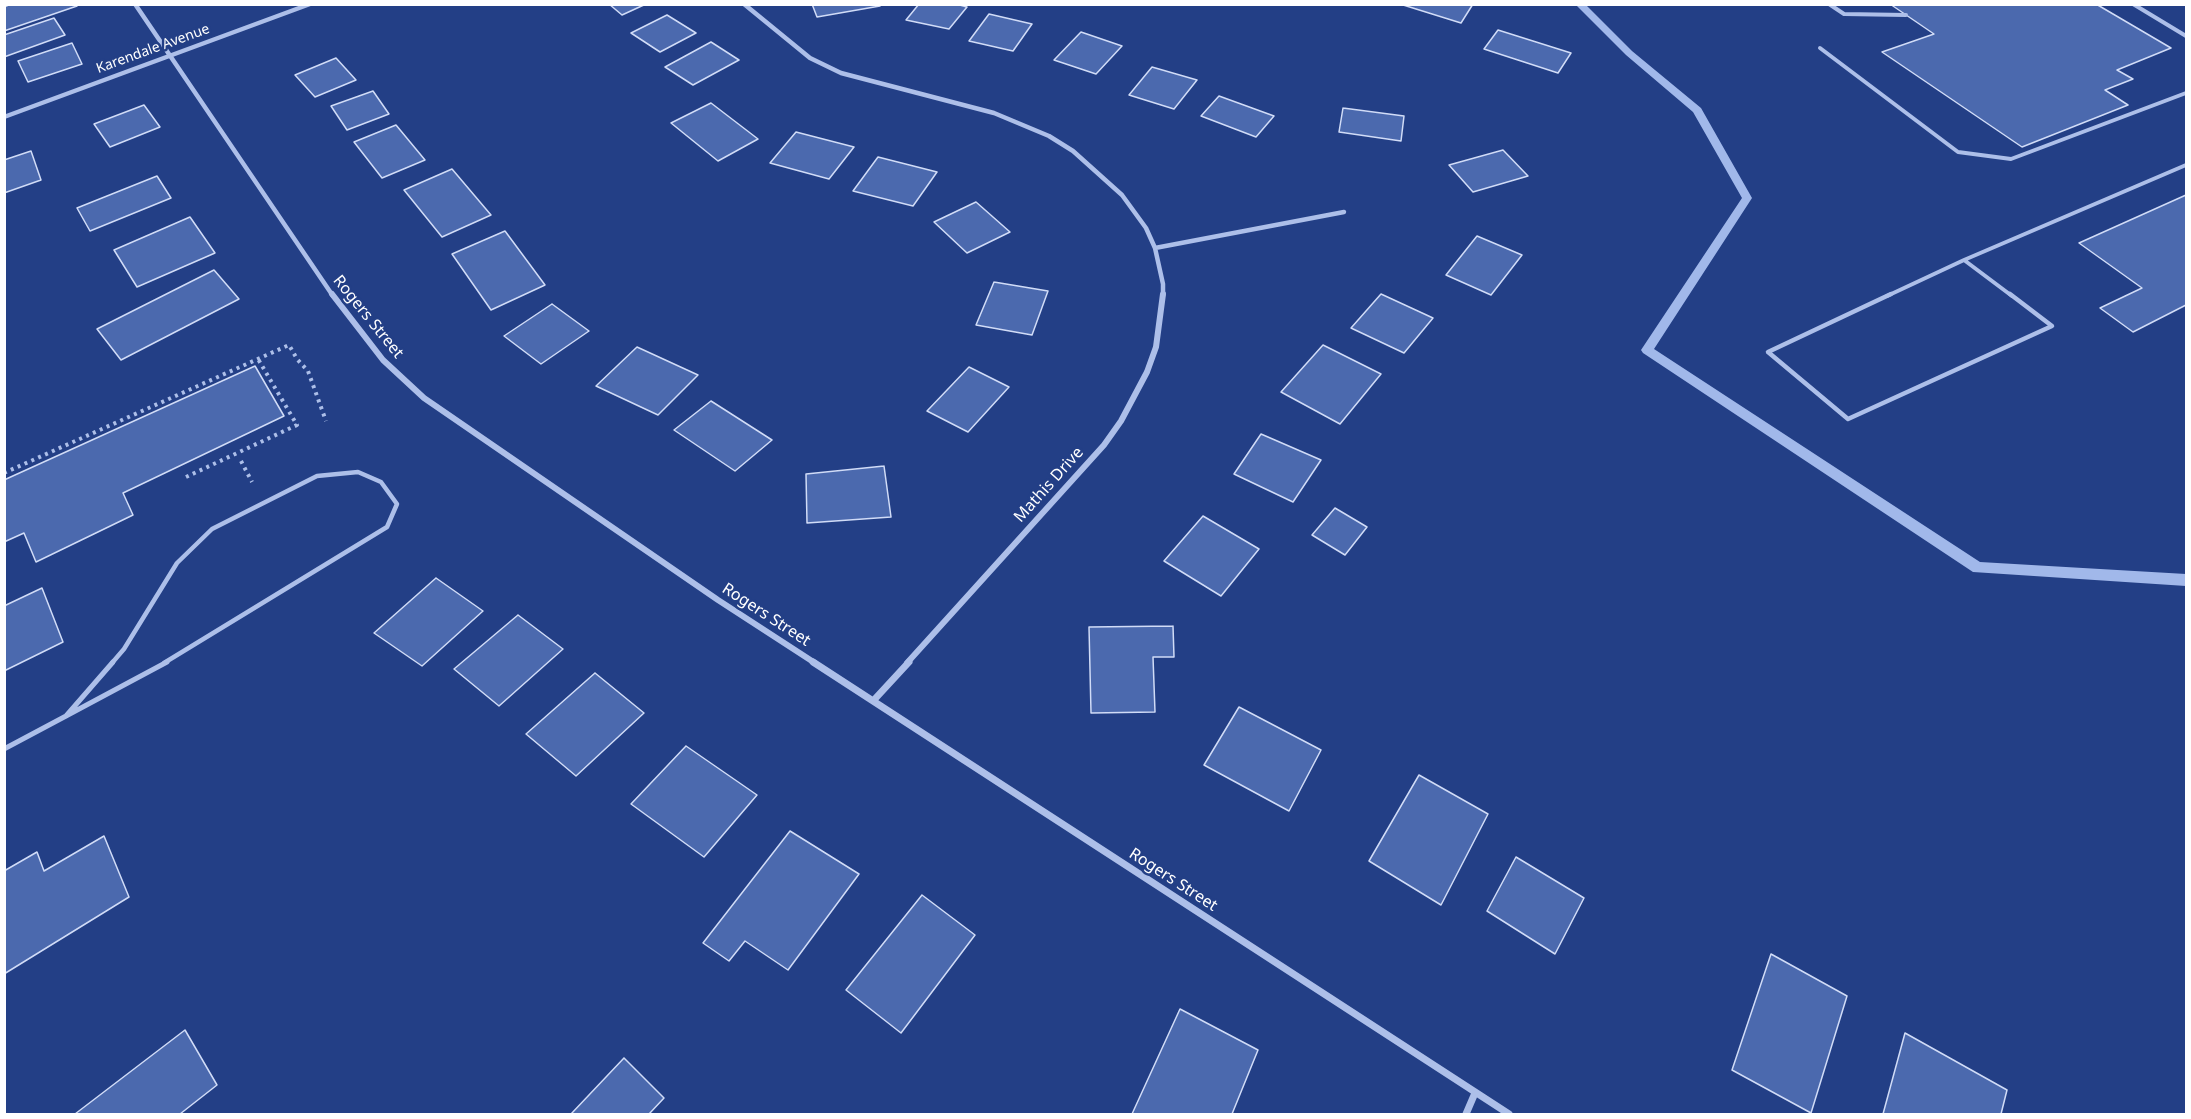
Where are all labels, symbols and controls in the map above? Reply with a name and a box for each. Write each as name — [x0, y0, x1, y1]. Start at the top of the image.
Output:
street label: Karendale Avenue — [94, 21, 212, 77]
street label: Rogers Street — [329, 271, 407, 363]
street label: Mathis Drive — [1010, 443, 1088, 527]
street label: Rogers Street — [718, 579, 814, 651]
street label: Rogers Street — [1125, 844, 1221, 916]

